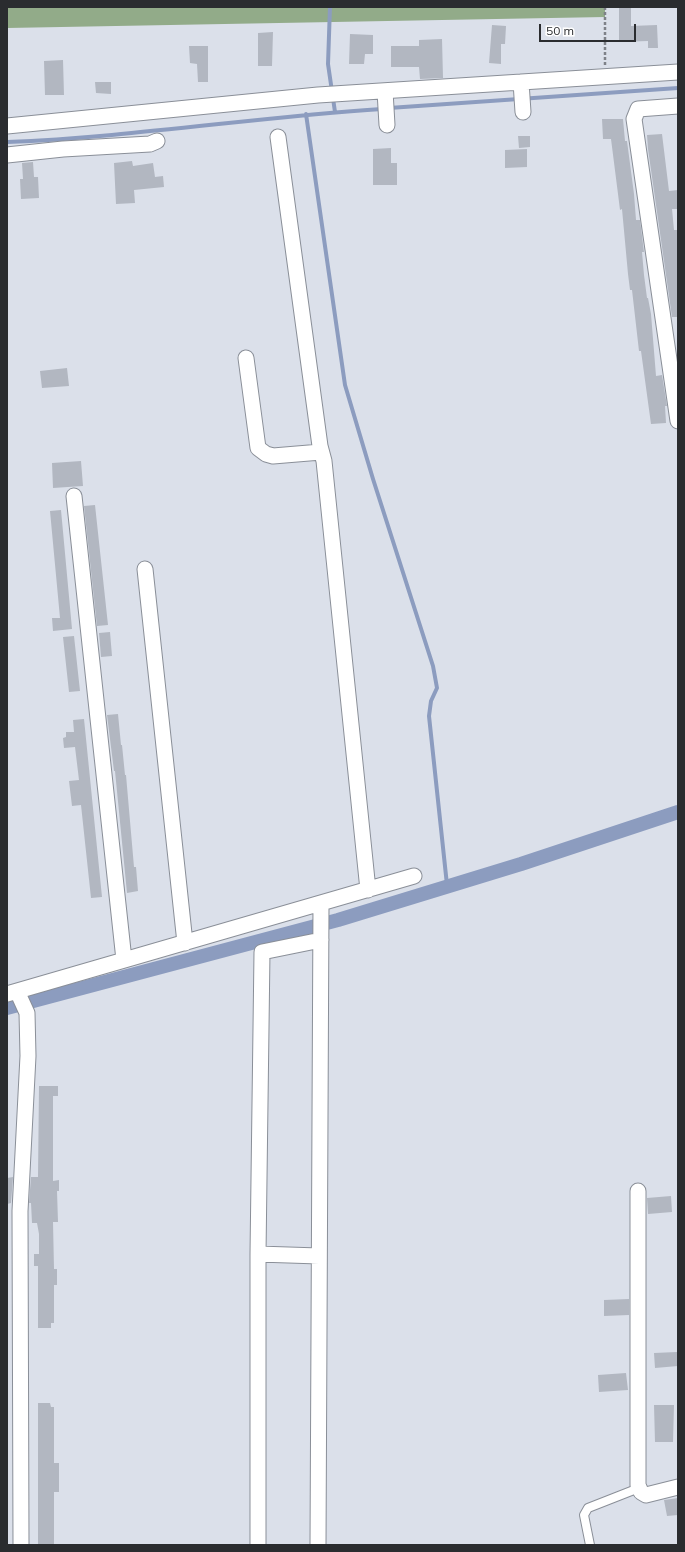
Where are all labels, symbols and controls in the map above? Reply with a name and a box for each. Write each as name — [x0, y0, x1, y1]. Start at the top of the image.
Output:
scale bar — [541, 16, 638, 42]
text: 50 m — [546, 23, 574, 38]

